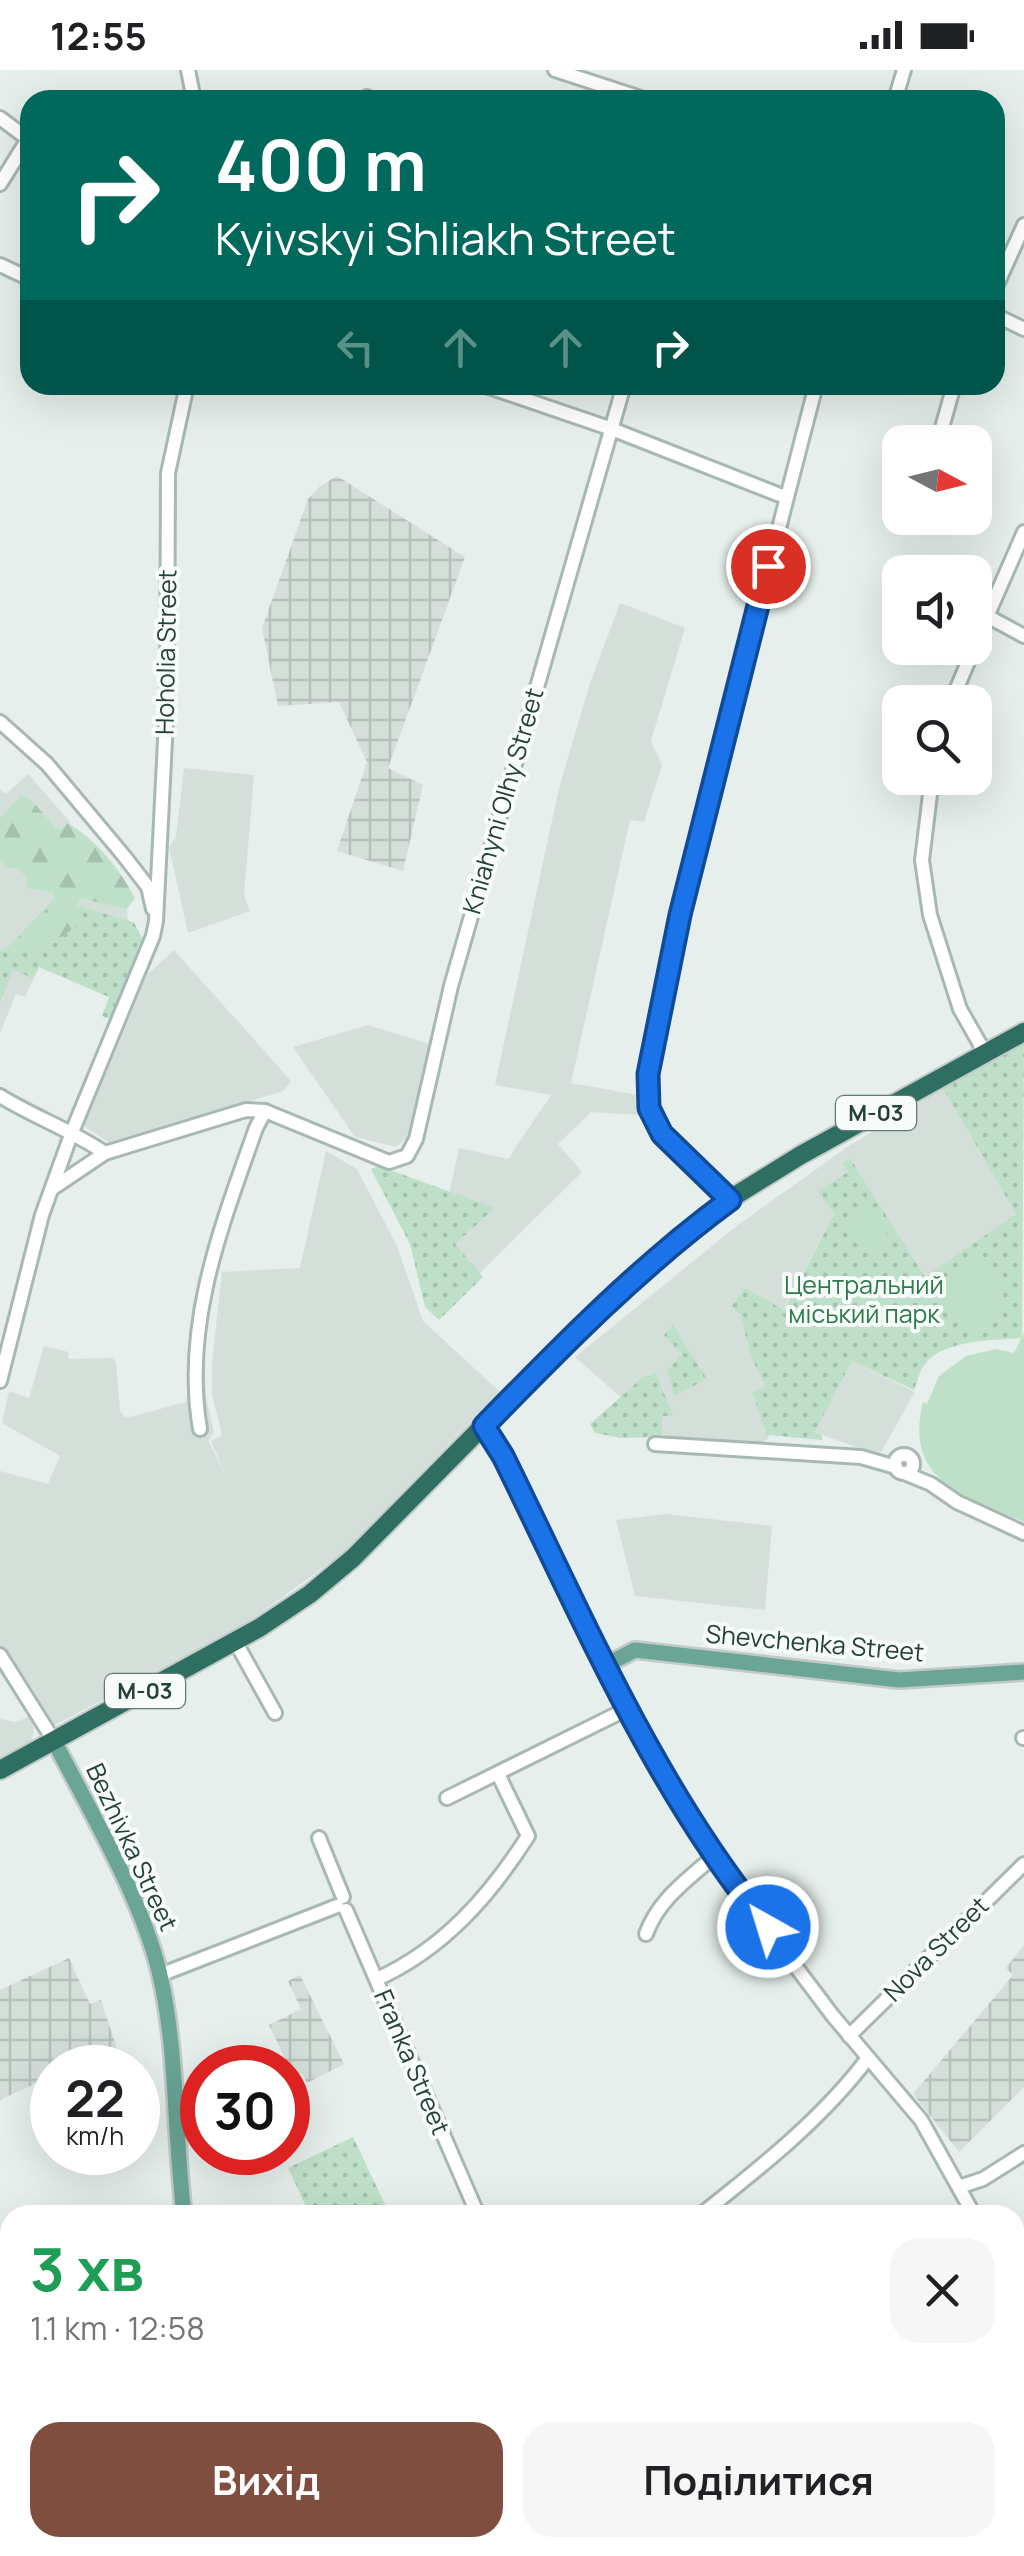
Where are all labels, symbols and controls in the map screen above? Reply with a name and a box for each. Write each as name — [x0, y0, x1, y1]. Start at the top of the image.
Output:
text: 12:55 — [50, 9, 147, 61]
text: 400 m — [215, 116, 427, 212]
icon: right — [50, 130, 180, 260]
text: Kyivskyi Shliakh Street — [215, 207, 676, 269]
icon: left — [328, 320, 383, 375]
icon: ahead — [433, 320, 488, 375]
icon: ahead — [538, 320, 593, 375]
icon: right — [643, 320, 698, 375]
north arrow — [882, 425, 992, 535]
map controls — [882, 425, 992, 795]
pin — [726, 524, 811, 609]
icon: arrive — [741, 539, 796, 594]
button: sound — [882, 555, 992, 665]
street label: Hoholia Street — [147, 569, 184, 735]
street label: Kniahyni Olhy Street — [454, 684, 552, 918]
button: search — [882, 685, 992, 795]
road number: М-03 — [836, 1096, 916, 1130]
park label: Центральний міський парк — [784, 1267, 944, 1331]
street label: Shevchenka Street — [704, 1616, 926, 1669]
road number: М-03 — [105, 1674, 185, 1708]
street label: Bezhivka Street — [78, 1757, 187, 1936]
position arrow — [716, 1875, 820, 1979]
street label: Nova Street — [875, 1888, 996, 2009]
street label: Franka Street — [366, 1984, 459, 2140]
speed limit sign: 30 — [180, 2045, 310, 2175]
text: 22 — [65, 2064, 125, 2132]
text: km/h — [66, 2118, 124, 2153]
text: 3 хв — [30, 2227, 144, 2309]
button: close — [890, 2238, 995, 2343]
text: 1.1 km · 12:58 — [30, 2306, 205, 2350]
button: Вихід — [30, 2422, 503, 2537]
button: Поділитися — [523, 2422, 995, 2537]

